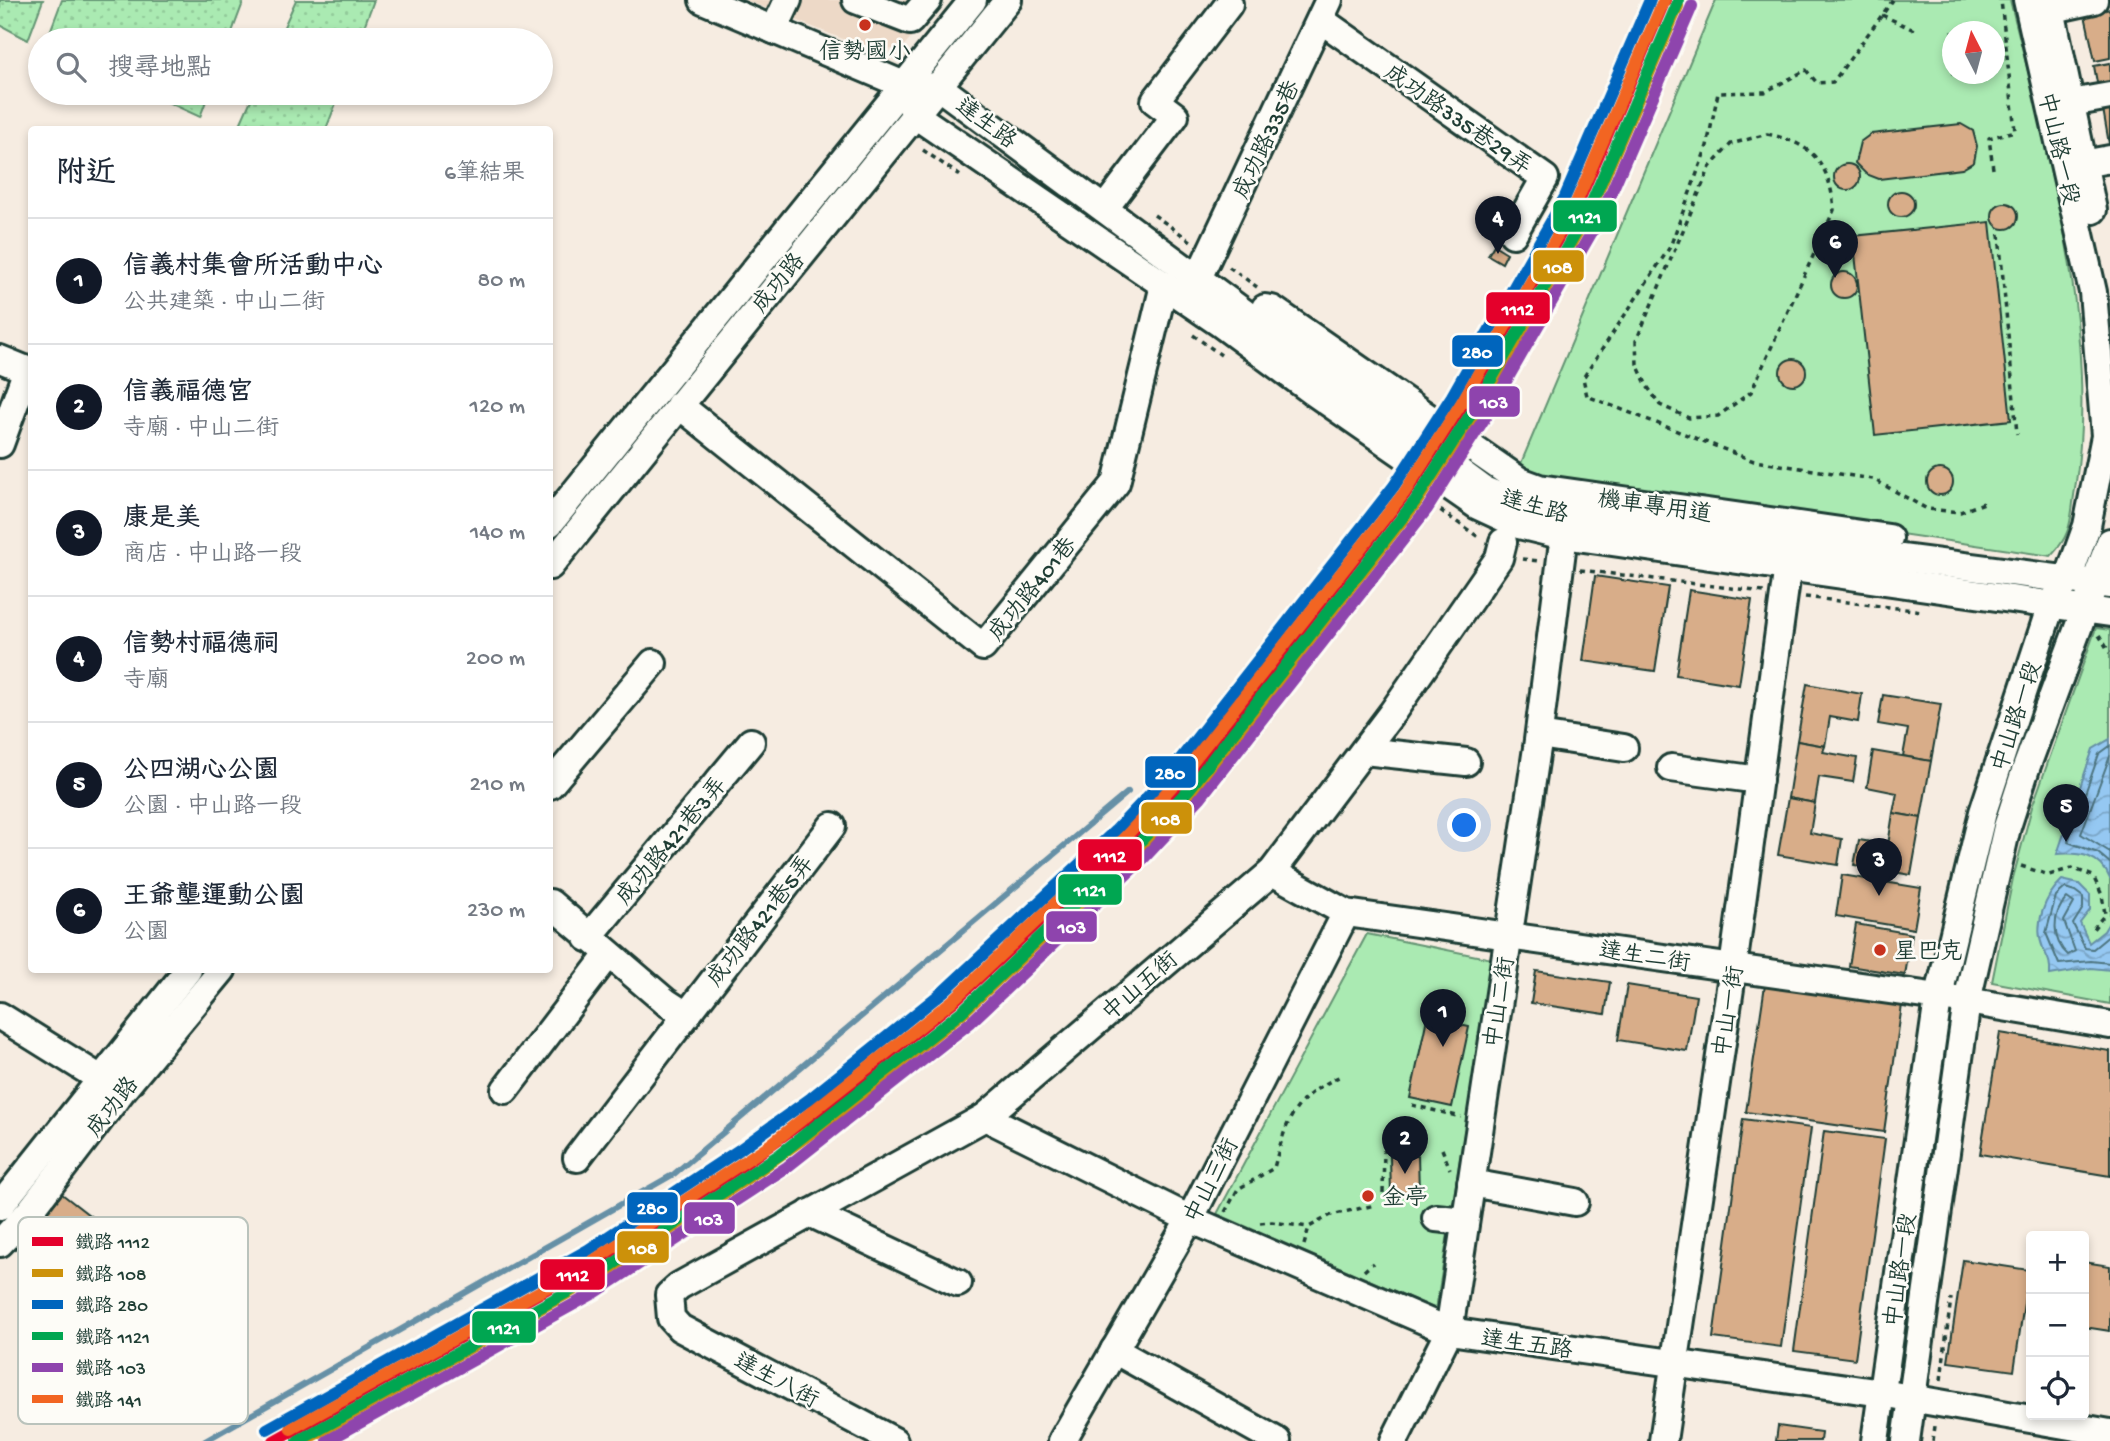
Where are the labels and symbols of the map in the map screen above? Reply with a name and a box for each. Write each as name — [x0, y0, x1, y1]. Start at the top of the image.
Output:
marker: 信勢國小 — [857, 17, 873, 33]
north arrow — [1942, 21, 2005, 84]
place label: 信勢國小 — [819, 39, 911, 67]
street label: 成功路335巷29弄 — [1378, 59, 1536, 182]
street label: 成功路335巷 — [1228, 75, 1308, 204]
street label: 中山路一段 — [2031, 89, 2084, 208]
street label: 達生路 — [949, 93, 1021, 156]
pin: 4 — [1475, 196, 1521, 254]
line badge: 1121 — [1552, 199, 1618, 233]
text: 1121 — [1568, 208, 1601, 231]
pin: 6 — [1812, 220, 1858, 278]
street label: 成功路 — [747, 248, 812, 320]
line badge: 108 — [1532, 249, 1585, 283]
text: 108 — [1543, 258, 1573, 281]
line badge: 1112 — [1485, 291, 1551, 325]
text: 1112 — [1501, 300, 1535, 323]
line badge: 280 — [1451, 334, 1504, 368]
text: 280 — [1462, 343, 1492, 366]
line badge: 103 — [1468, 385, 1521, 418]
text: 103 — [1479, 393, 1508, 416]
street label: 達生路 — [1497, 485, 1571, 530]
street label: 機車專用道 — [1596, 485, 1714, 530]
street label: 成功路401巷 — [983, 532, 1084, 647]
street label: 中山路一段 — [1987, 658, 2049, 776]
line badge: 280 — [1144, 755, 1197, 789]
text: 280 — [1155, 764, 1185, 787]
street label: 成功路421巷3弄 — [611, 772, 734, 912]
pin: 5 — [2043, 784, 2089, 842]
line badge: 108 — [1140, 801, 1193, 835]
your location — [1447, 808, 1481, 842]
text: 108 — [1151, 810, 1181, 833]
line badge: 1112 — [1077, 838, 1143, 872]
pin: 3 — [1856, 838, 1902, 896]
text: 1112 — [1093, 847, 1127, 870]
street label: 成功路421巷5弄 — [702, 851, 821, 993]
line badge: 1121 — [1057, 873, 1123, 906]
text: 1121 — [1073, 881, 1106, 904]
line badge: 103 — [1045, 910, 1098, 943]
text: 103 — [1057, 918, 1086, 941]
street label: 達生二街 — [1597, 937, 1692, 979]
place label: 星巴克 — [1894, 939, 1963, 967]
marker: 星巴克 — [1872, 942, 1888, 958]
street label: 中山五街 — [1097, 947, 1185, 1028]
street label: 中山二街 — [1480, 955, 1522, 1050]
street label: 中山一街 — [1709, 964, 1751, 1059]
pin: 1 — [1420, 989, 1466, 1047]
street label: 成功路 — [81, 1072, 146, 1144]
pin: 2 — [1382, 1116, 1428, 1174]
street label: 中山三街 — [1179, 1134, 1246, 1229]
place label: 金亭 — [1382, 1185, 1428, 1213]
marker: 金亭 — [1360, 1188, 1376, 1204]
line badge: 280 — [626, 1191, 679, 1224]
text: 280 — [637, 1199, 667, 1222]
line badge: 103 — [683, 1201, 736, 1235]
text: 103 — [694, 1210, 723, 1233]
street label: 中山路一段 — [1880, 1212, 1924, 1329]
legend — [18, 1217, 248, 1424]
line badge: 108 — [616, 1230, 670, 1264]
text: 鐵路 1112 — [75, 1232, 150, 1256]
text: 108 — [628, 1239, 658, 1262]
line badge: 1112 — [539, 1258, 606, 1291]
text: 鐵路 108 — [75, 1264, 146, 1288]
text: 1112 — [556, 1266, 590, 1289]
text: 鐵路 280 — [75, 1295, 148, 1319]
line badge: 1121 — [471, 1310, 537, 1344]
text: 1121 — [487, 1319, 520, 1342]
street label: 達生五路 — [1479, 1326, 1574, 1366]
text: 鐵路 1121 — [75, 1327, 150, 1351]
street label: 達生八街 — [728, 1348, 823, 1416]
text: 鐵路 103 — [75, 1358, 146, 1382]
text: 鐵路 141 — [75, 1390, 142, 1414]

